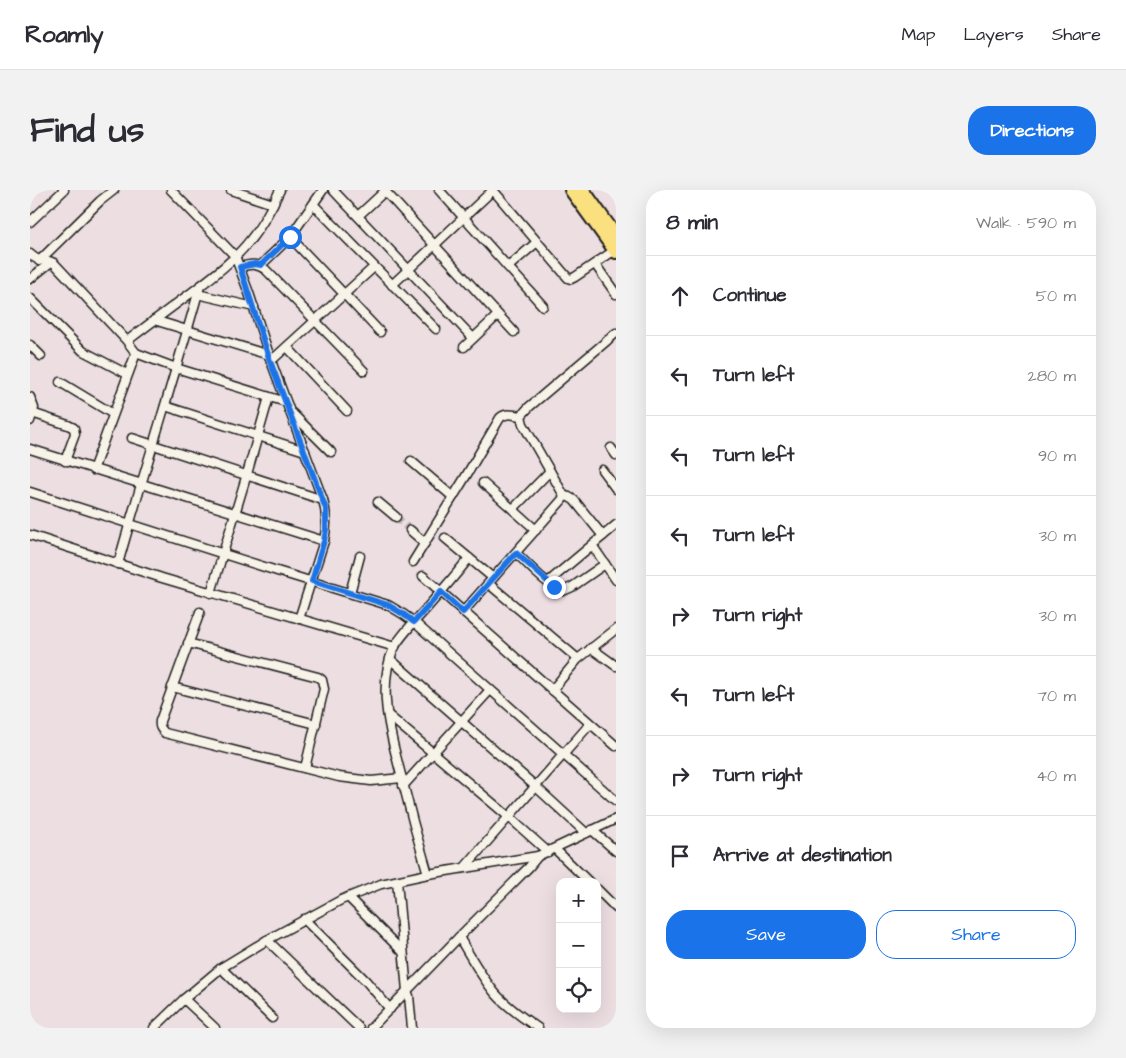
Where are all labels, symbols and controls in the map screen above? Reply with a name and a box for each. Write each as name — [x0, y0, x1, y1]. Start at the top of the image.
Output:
text: Roamly — [25, 18, 103, 52]
text: Map — [901, 22, 935, 47]
text: Layers — [963, 22, 1024, 47]
text: Share — [1052, 22, 1101, 47]
text: Find us — [30, 106, 144, 155]
button: Directions — [968, 106, 1096, 155]
text: 8 min — [666, 208, 718, 237]
text: Walk · 590 m — [976, 212, 1076, 234]
route start — [279, 226, 302, 249]
icon: ahead — [666, 282, 694, 310]
text: Continue — [713, 282, 787, 309]
text: 50 m — [1036, 285, 1076, 307]
icon: left — [666, 362, 694, 390]
text: Turn left — [713, 362, 794, 389]
text: 280 m — [1028, 365, 1076, 387]
icon: left — [666, 442, 694, 470]
text: Turn left — [713, 442, 794, 469]
text: 90 m — [1038, 445, 1076, 467]
icon: left — [666, 522, 694, 550]
text: Turn left — [713, 522, 794, 549]
text: 30 m — [1039, 525, 1076, 547]
route end — [543, 576, 566, 599]
icon: right — [666, 602, 694, 630]
text: Turn right — [713, 602, 802, 629]
text: 30 m — [1039, 605, 1076, 627]
icon: left — [666, 682, 694, 710]
text: Turn left — [713, 682, 794, 709]
text: 70 m — [1037, 685, 1076, 707]
icon: right — [666, 762, 694, 790]
text: Turn right — [713, 762, 802, 789]
text: 40 m — [1036, 765, 1076, 787]
icon: arrive — [666, 842, 694, 870]
text: Arrive at destination — [713, 842, 892, 869]
map controls — [556, 878, 601, 1013]
button: + — [556, 878, 601, 923]
button: Save — [666, 910, 866, 959]
button: Share — [876, 910, 1076, 959]
button: − — [556, 923, 601, 968]
button: locate — [556, 968, 601, 1013]

